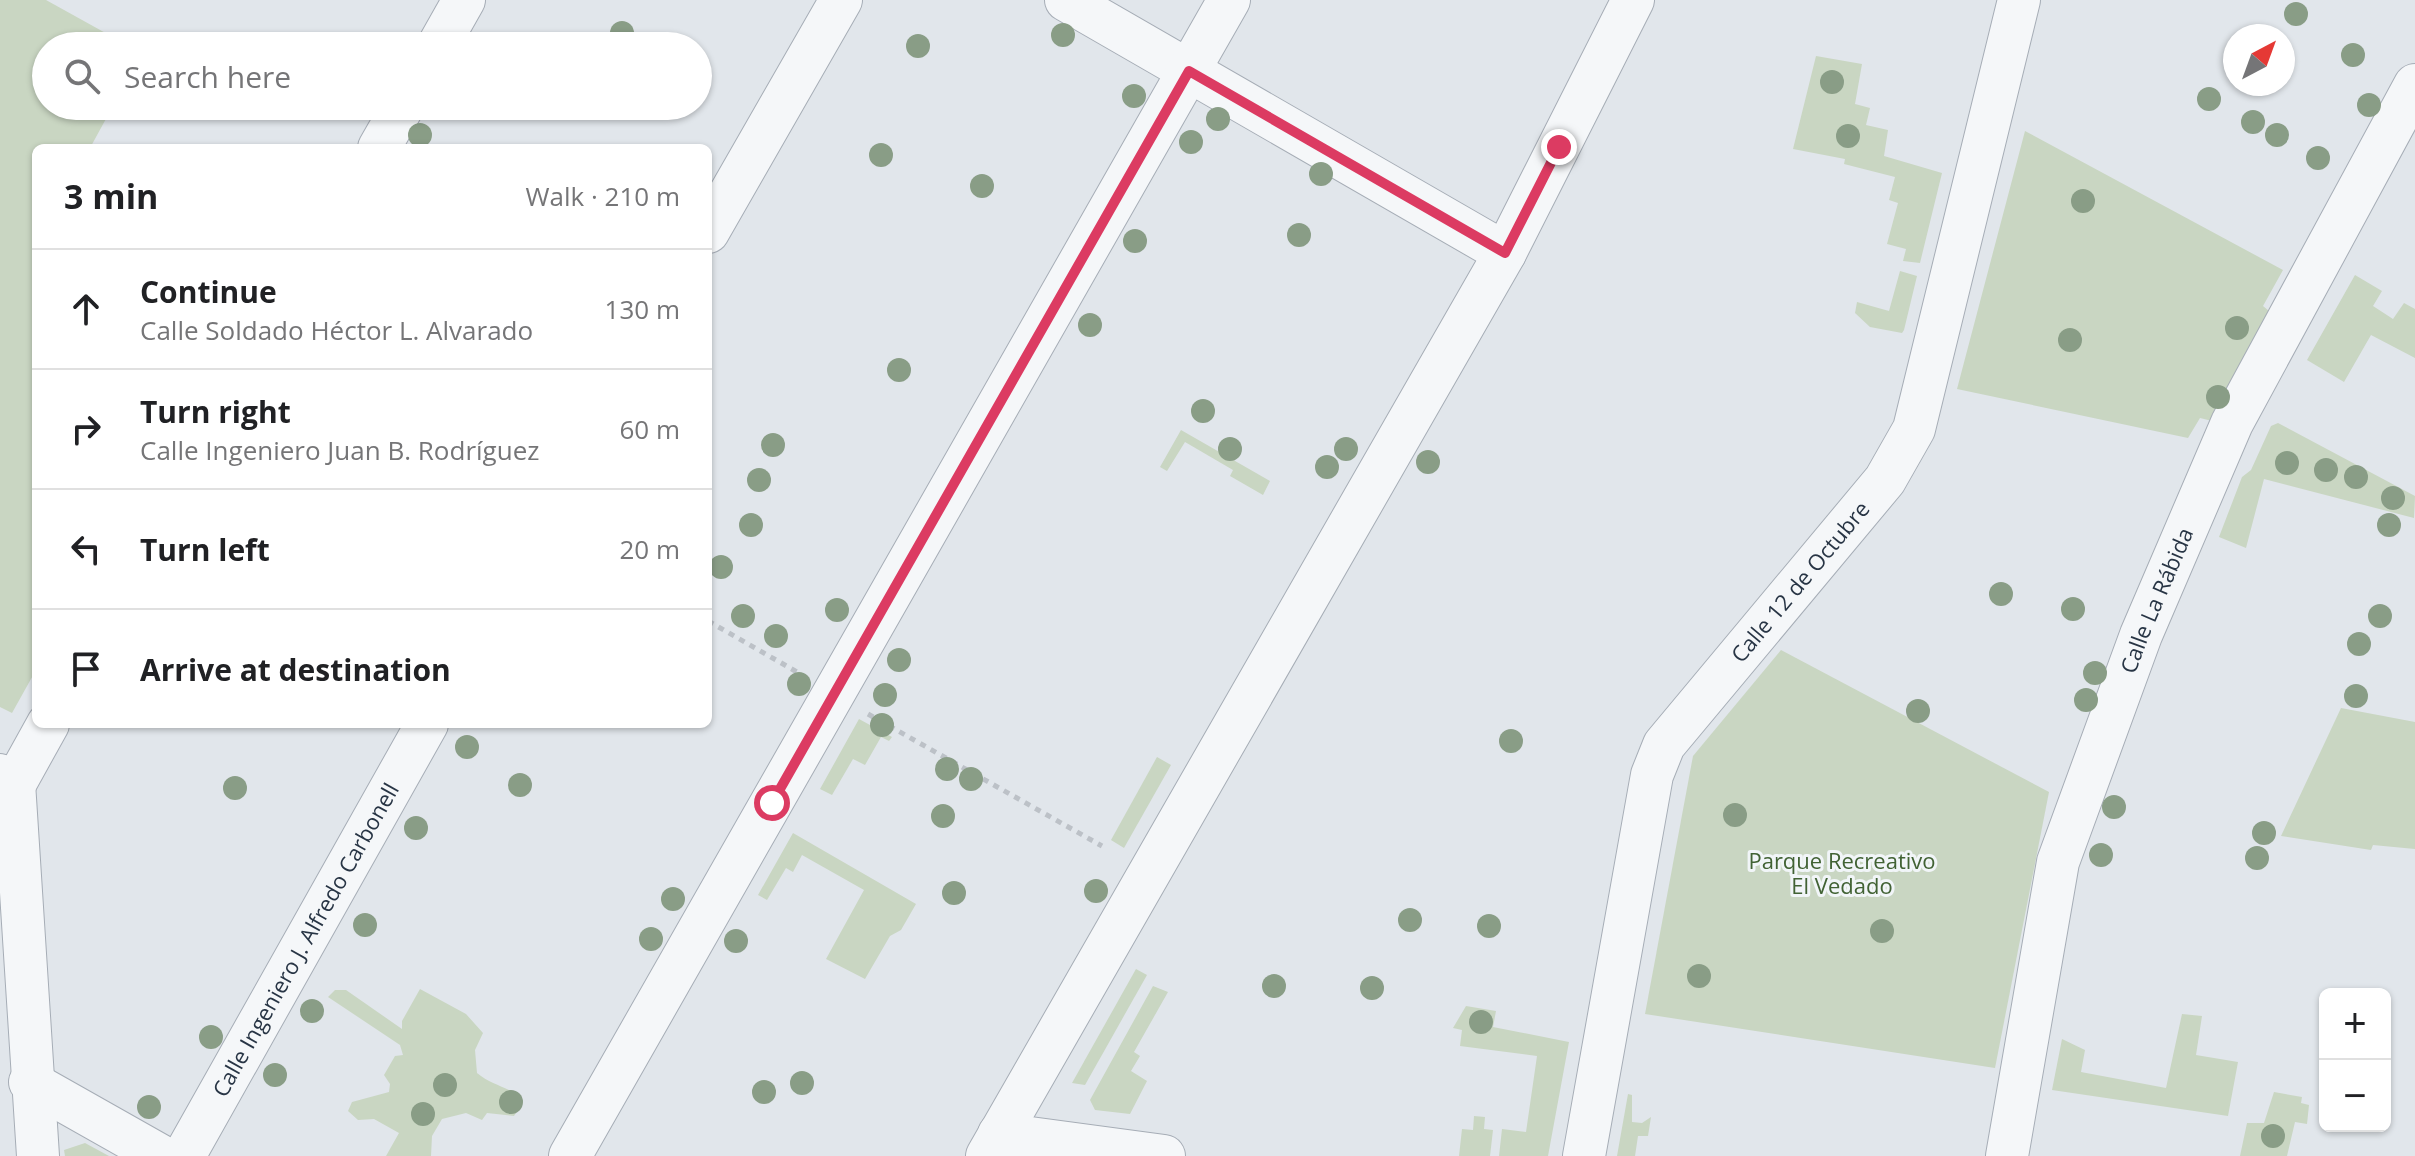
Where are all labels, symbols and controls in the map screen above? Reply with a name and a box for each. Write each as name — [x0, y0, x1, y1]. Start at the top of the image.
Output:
north arrow — [2223, 24, 2295, 96]
search box — [32, 32, 712, 120]
icon: search — [60, 54, 104, 98]
text: Search here — [124, 56, 291, 97]
route end — [1541, 129, 1577, 165]
text: 3 min — [64, 173, 158, 219]
text: Walk · 210 m — [526, 178, 680, 214]
text: Continue — [140, 271, 277, 312]
icon: ahead — [64, 287, 108, 331]
text: 130 m — [605, 291, 680, 327]
text: Calle Soldado Héctor L. Alvarado — [140, 312, 533, 348]
text: Turn right — [140, 391, 291, 432]
icon: right — [64, 407, 108, 451]
text: 60 m — [619, 411, 680, 447]
text: Calle Ingeniero Juan B. Rodríguez — [140, 432, 539, 468]
street label: Calle 12 de Octubre — [1723, 494, 1876, 668]
street label: Calle La Rábida — [2112, 523, 2199, 677]
icon: left — [64, 527, 108, 571]
text: Turn left — [140, 529, 270, 570]
text: 20 m — [619, 531, 680, 567]
icon: arrive — [64, 647, 108, 691]
text: Arrive at destination — [140, 649, 451, 690]
street label: Calle Ingeniero J. Alfredo Carbonell — [204, 777, 405, 1102]
route start — [754, 785, 790, 821]
park label: Parque Recreativo El Vedado — [1748, 845, 1936, 900]
map controls — [2319, 988, 2391, 1132]
button: + — [2319, 988, 2391, 1060]
button: − — [2319, 1060, 2391, 1132]

